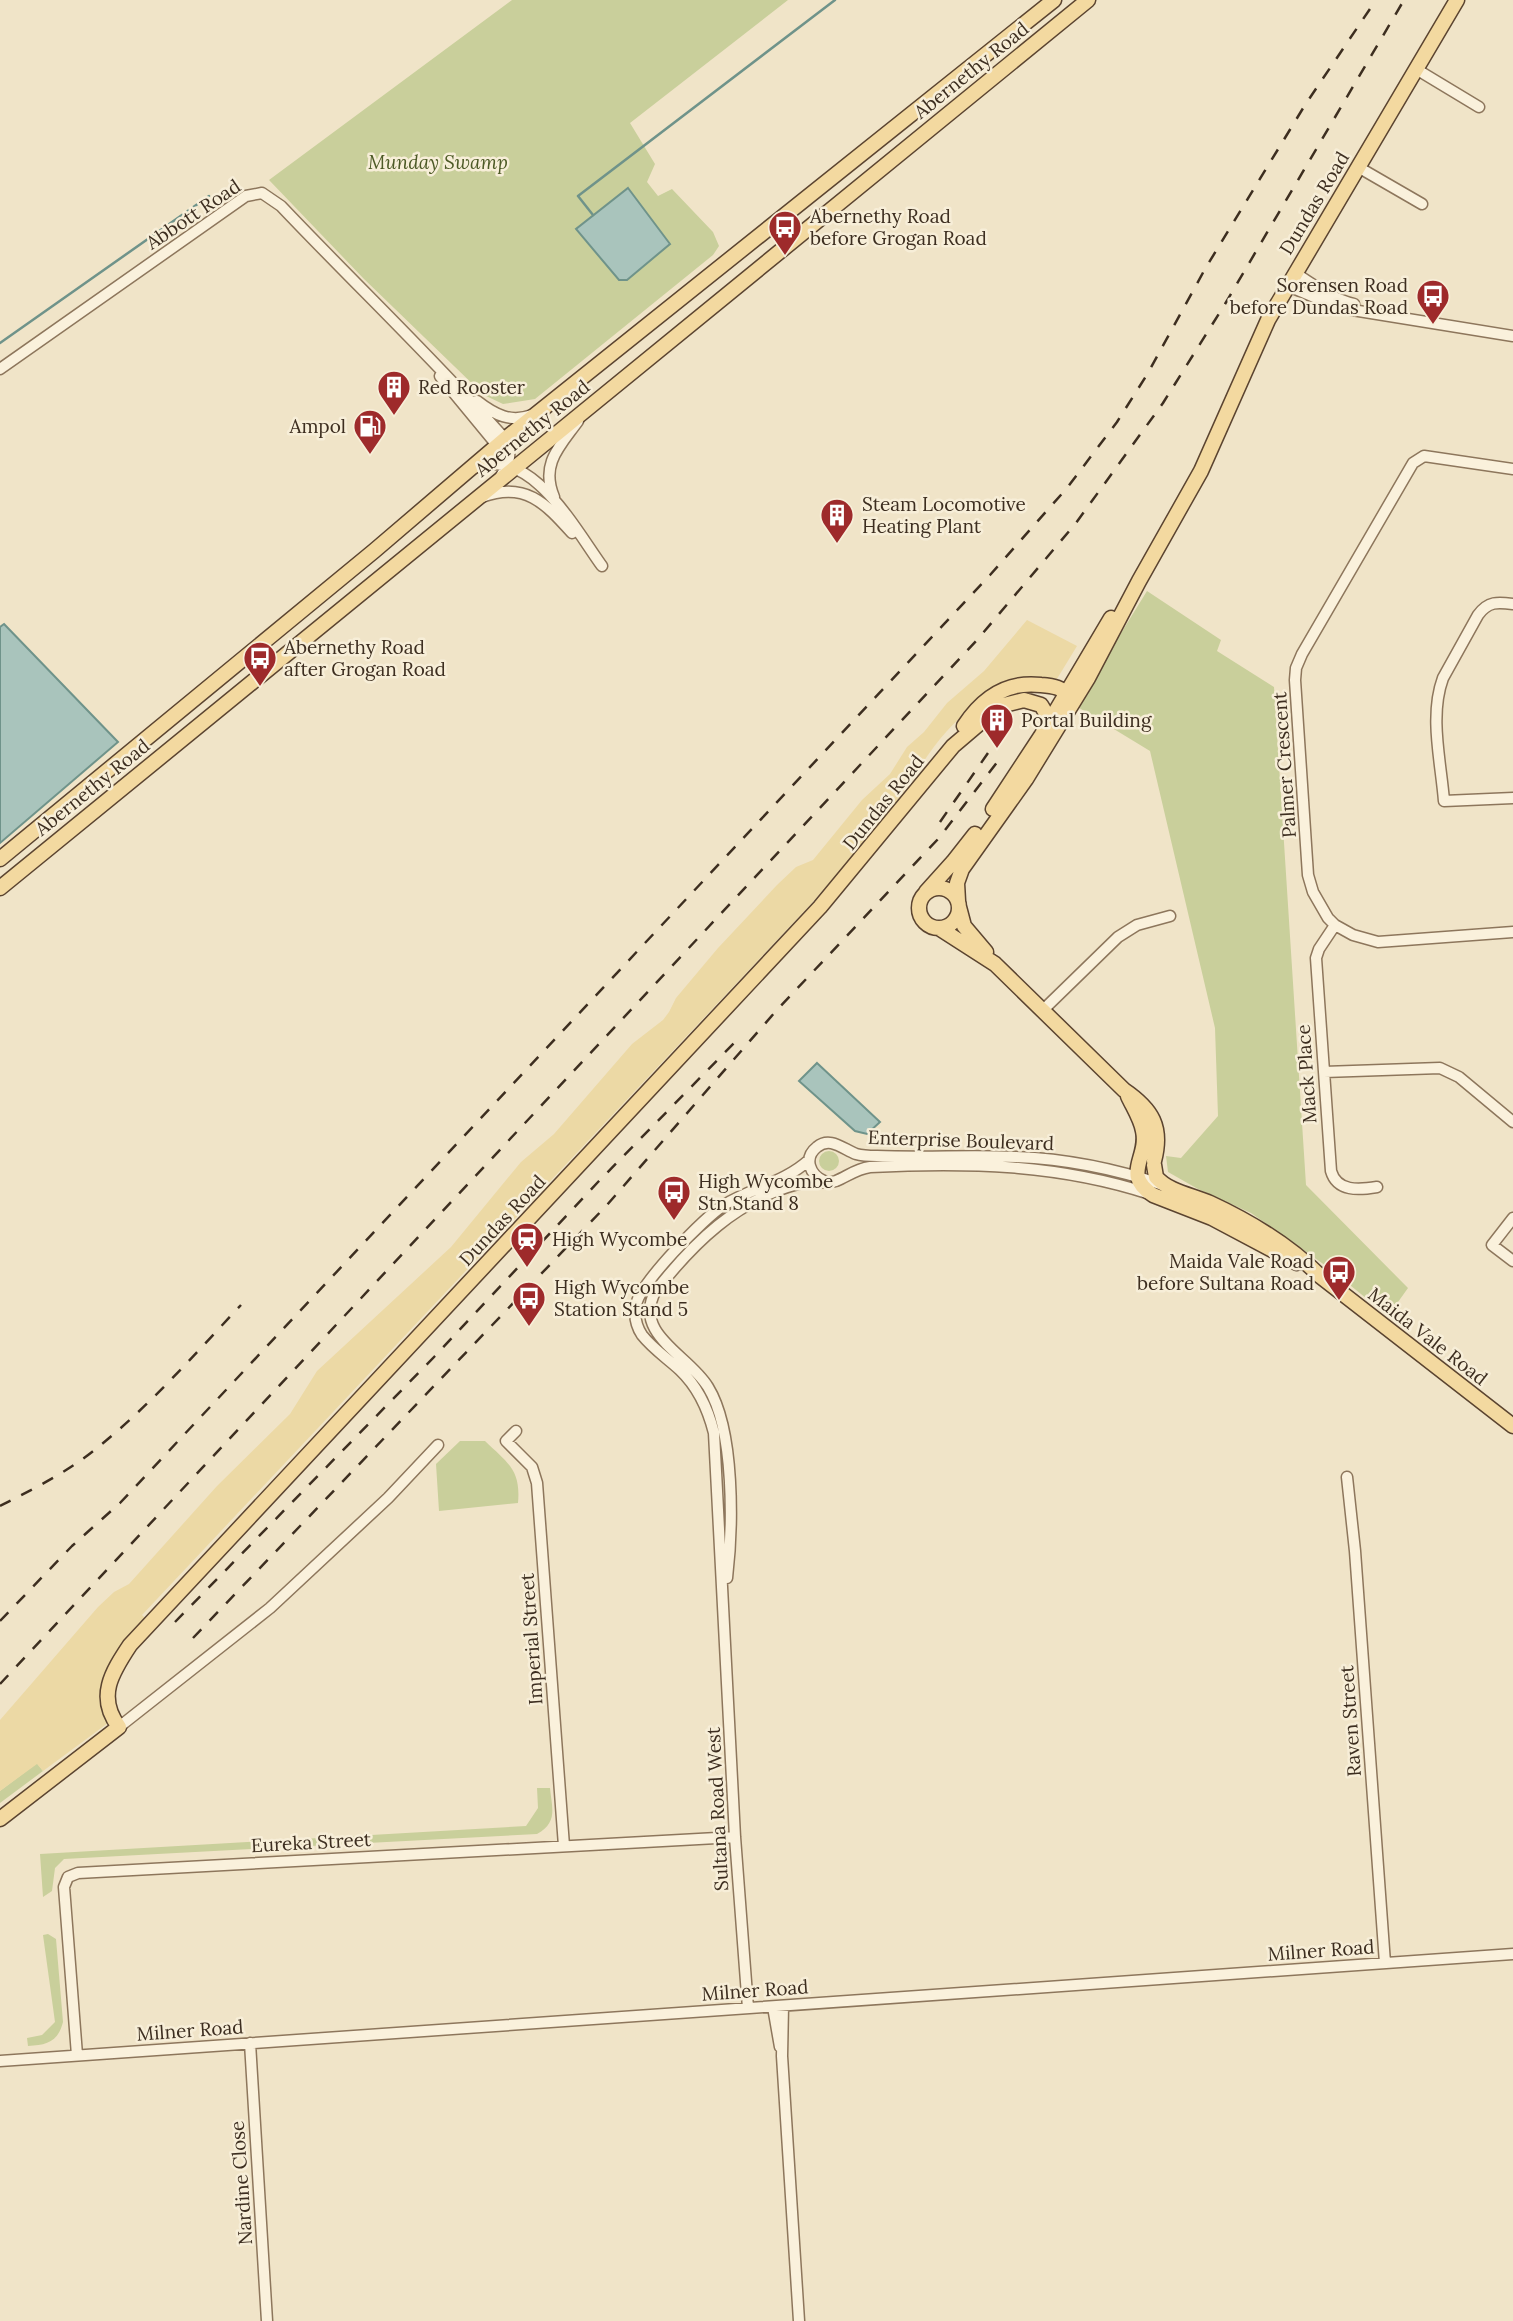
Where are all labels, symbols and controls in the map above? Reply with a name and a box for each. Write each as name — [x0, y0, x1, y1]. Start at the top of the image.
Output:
street label: Abernethy Road — [908, 16, 1033, 124]
street label: Dundas Road — [1274, 147, 1354, 259]
park label: Munday Swamp — [368, 150, 508, 174]
street label: Abbott Road — [140, 174, 245, 255]
place label: Abernethy Road before Grogan Road — [809, 204, 987, 250]
bus stop icon: Abernethy Road before Grogan Road — [766, 208, 804, 257]
place label: Sorensen Road before Dundas Road — [1230, 273, 1408, 319]
bus stop icon: Sorensen Road before Dundas Road — [1414, 277, 1452, 326]
building icon: Red Rooster — [375, 368, 413, 417]
street label: Abernethy Road — [469, 374, 594, 482]
place label: Red Rooster — [418, 375, 526, 399]
fuel station icon: Ampol — [351, 407, 389, 456]
place label: Ampol — [288, 414, 346, 438]
place label: Steam Locomotive Heating Plant — [862, 492, 1026, 538]
building icon: Steam Locomotive Heating Plant — [818, 496, 856, 545]
place label: Abernethy Road after Grogan Road — [283, 635, 446, 681]
bus stop icon: Abernethy Road after Grogan Road — [241, 639, 279, 688]
street label: Palmer Crescent — [1267, 691, 1301, 839]
building icon: Portal Building — [978, 701, 1016, 750]
place label: Portal Building — [1021, 708, 1152, 732]
street label: Abernethy Road — [29, 733, 154, 841]
street label: Dundas Road — [837, 749, 929, 855]
street label: Mack Place — [1291, 1024, 1321, 1124]
street label: Enterprise Boulevard — [867, 1125, 1055, 1155]
street label: Dundas Road — [454, 1169, 550, 1271]
place label: High Wycombe Stn Stand 8 — [698, 1169, 833, 1215]
bus stop icon: High Wycombe Stn Stand 8 — [655, 1173, 693, 1222]
station icon: High Wycombe — [508, 1220, 546, 1269]
place label: High Wycombe — [552, 1227, 687, 1251]
place label: Maida Vale Road before Sultana Road — [1137, 1249, 1314, 1295]
bus stop icon: Maida Vale Road before Sultana Road — [1320, 1253, 1358, 1302]
place label: High Wycombe Station Stand 5 — [554, 1275, 689, 1321]
bus stop icon: High Wycombe Station Stand 5 — [510, 1279, 548, 1328]
street label: Maida Vale Road — [1363, 1282, 1493, 1390]
street label: Imperial Street — [514, 1572, 548, 1706]
street label: Raven Street — [1334, 1664, 1366, 1778]
street label: Sultana Road West — [701, 1726, 733, 1892]
street label: Eureka Street — [250, 1827, 372, 1857]
street label: Milner Road — [1267, 1934, 1375, 1966]
street label: Milner Road — [701, 1974, 809, 2006]
street label: Milner Road — [136, 2014, 244, 2046]
street label: Nardine Close — [225, 2120, 257, 2246]

